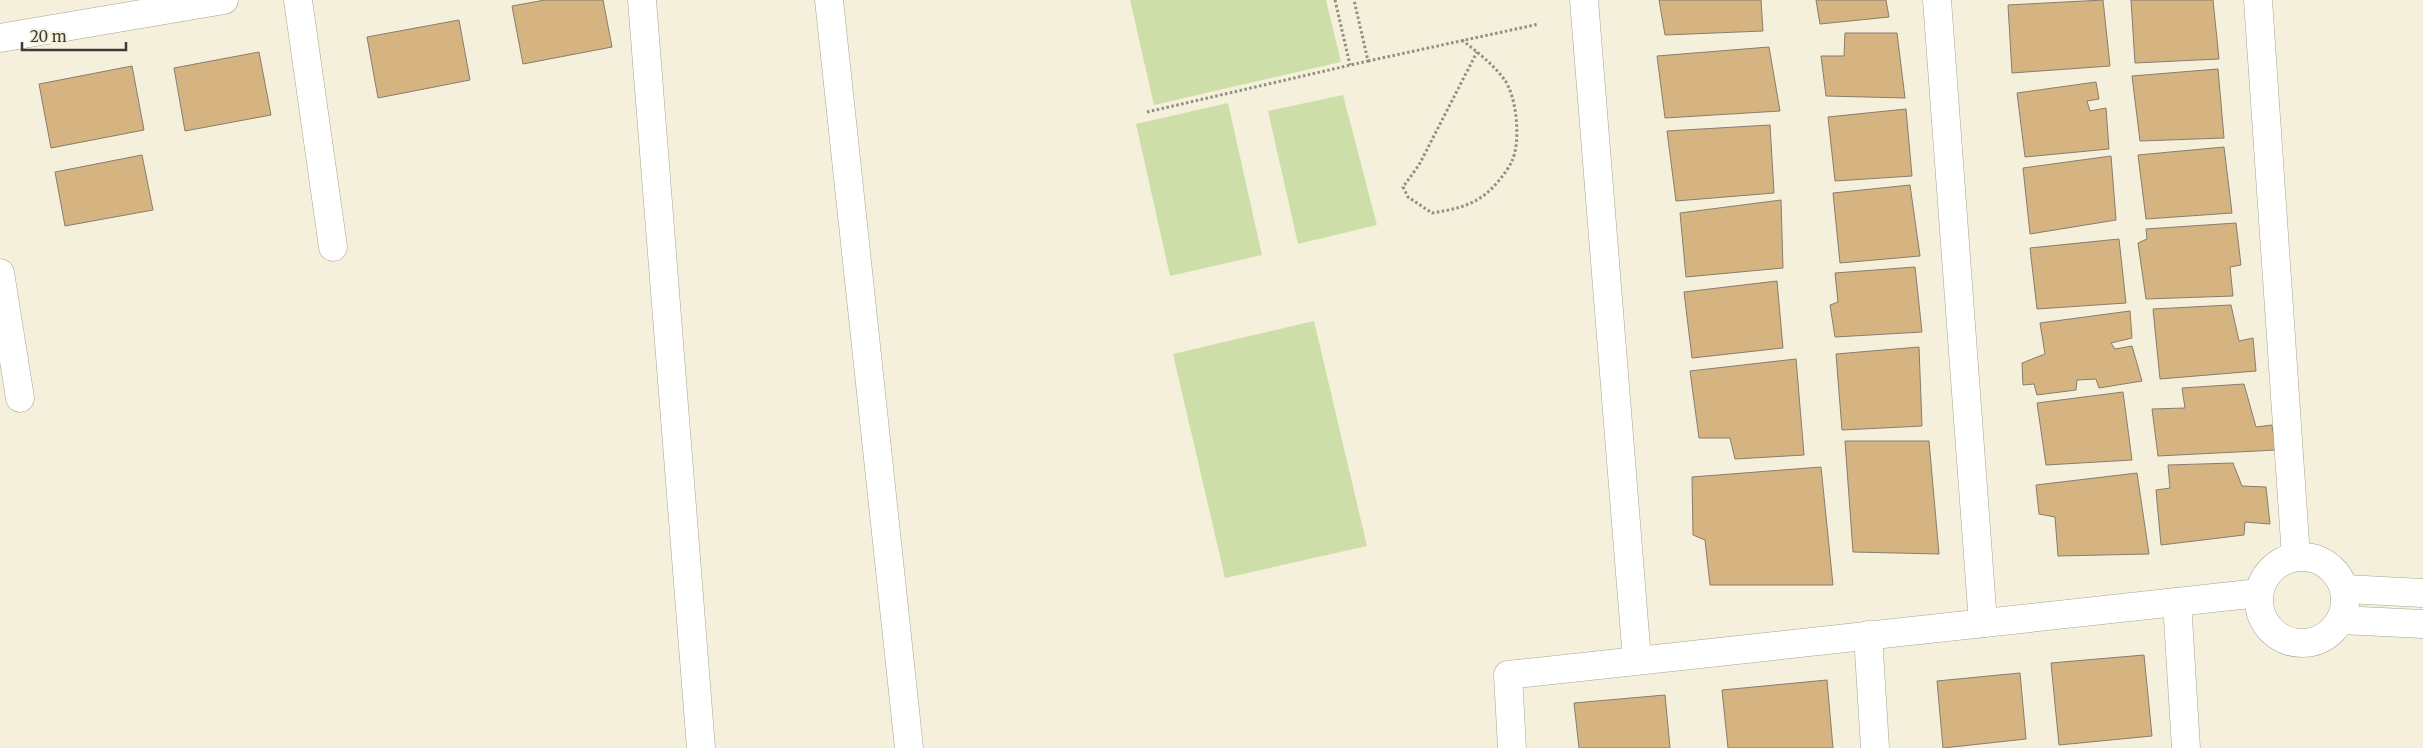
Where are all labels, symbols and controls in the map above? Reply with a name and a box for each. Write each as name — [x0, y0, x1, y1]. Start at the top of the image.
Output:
scale bar — [22, 20, 126, 52]
text: 20 m — [30, 27, 67, 46]

